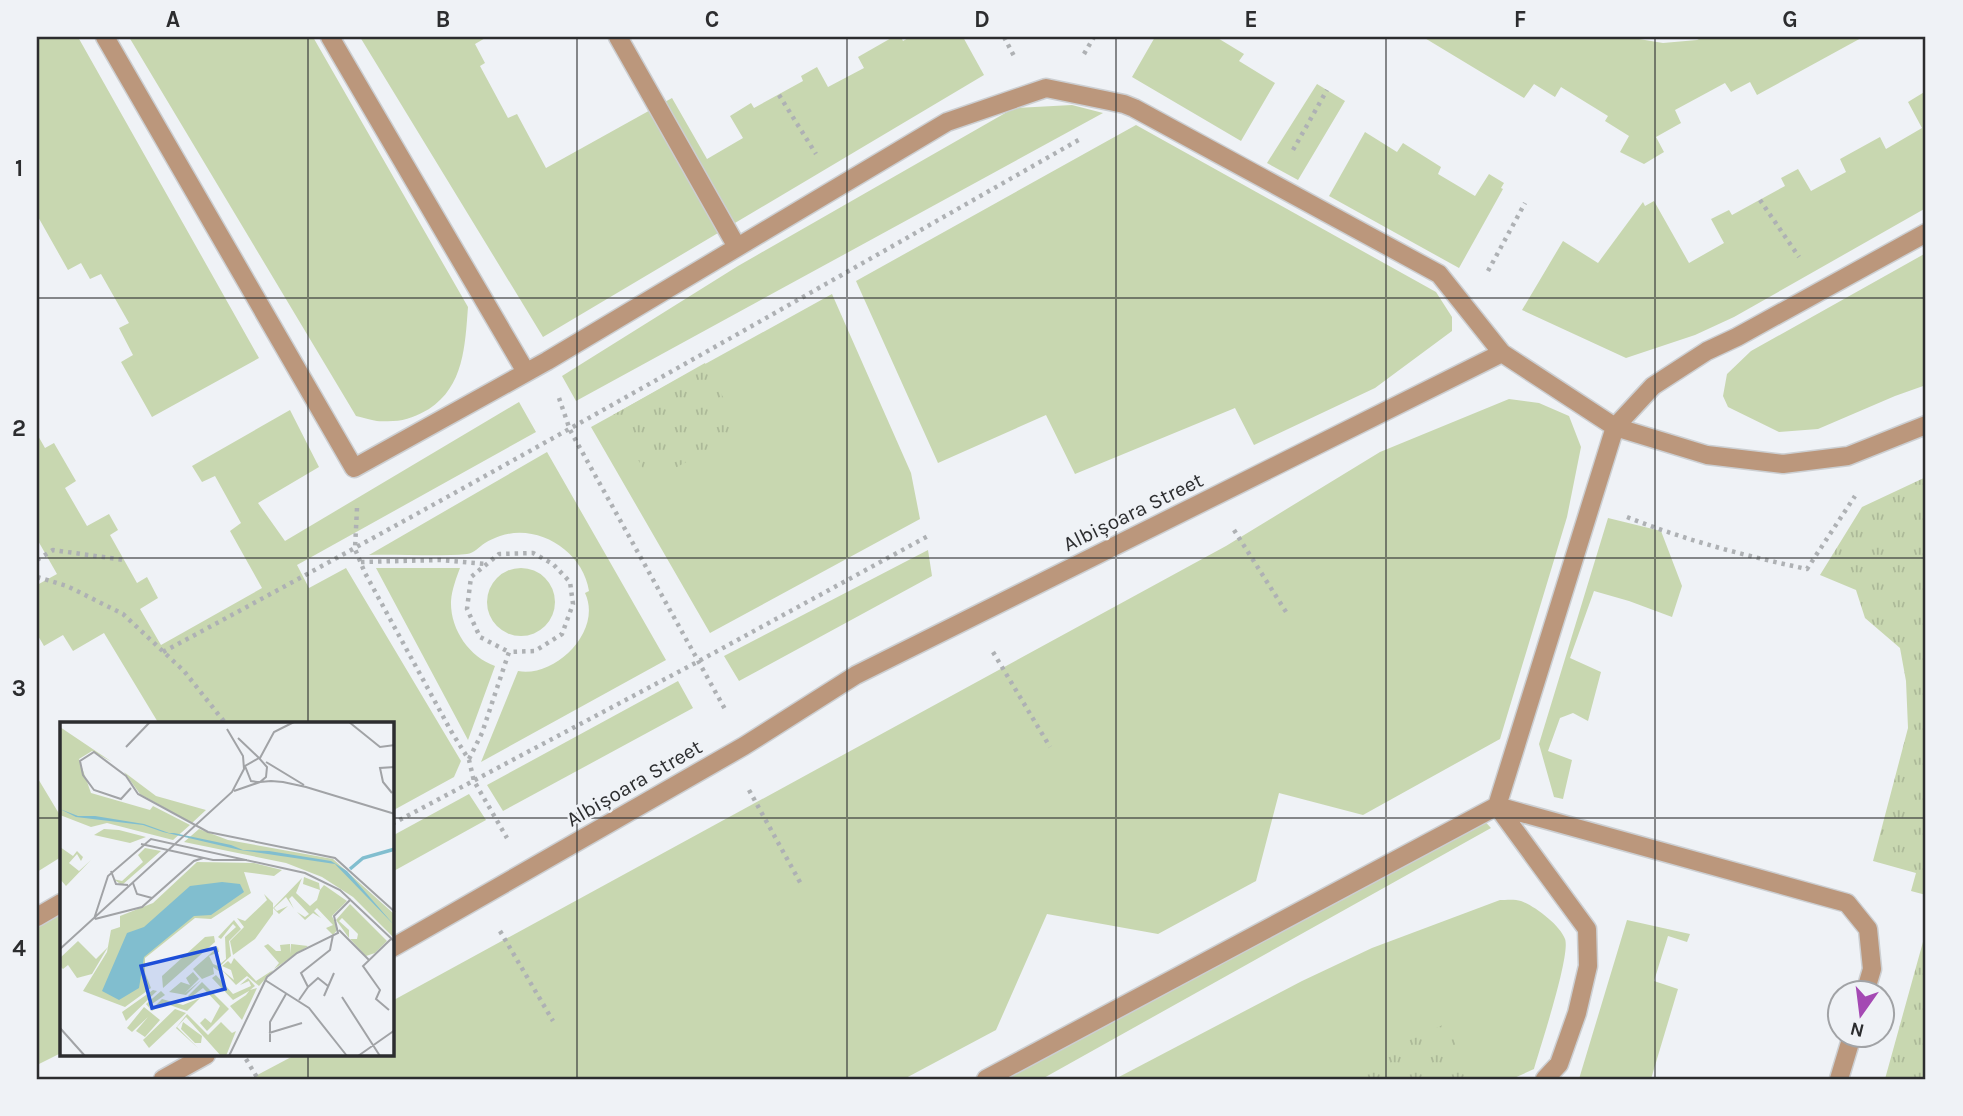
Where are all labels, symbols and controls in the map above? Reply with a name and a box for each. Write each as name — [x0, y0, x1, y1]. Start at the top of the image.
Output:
text: A — [166, 6, 180, 33]
text: B — [436, 6, 450, 33]
text: C — [705, 6, 719, 33]
text: D — [974, 6, 990, 33]
text: E — [1244, 6, 1258, 33]
text: F — [1514, 6, 1526, 33]
text: G — [1782, 6, 1798, 33]
text: 1 — [15, 155, 23, 182]
text: 2 — [12, 415, 26, 442]
street label: Albișoara Street — [1059, 468, 1207, 556]
text: 3 — [12, 675, 26, 702]
inset map — [60, 722, 394, 1056]
street label: Albișoara Street — [562, 734, 706, 832]
text: 4 — [12, 935, 26, 962]
north arrow — [1826, 979, 1896, 1050]
text: N — [1848, 1017, 1866, 1042]

